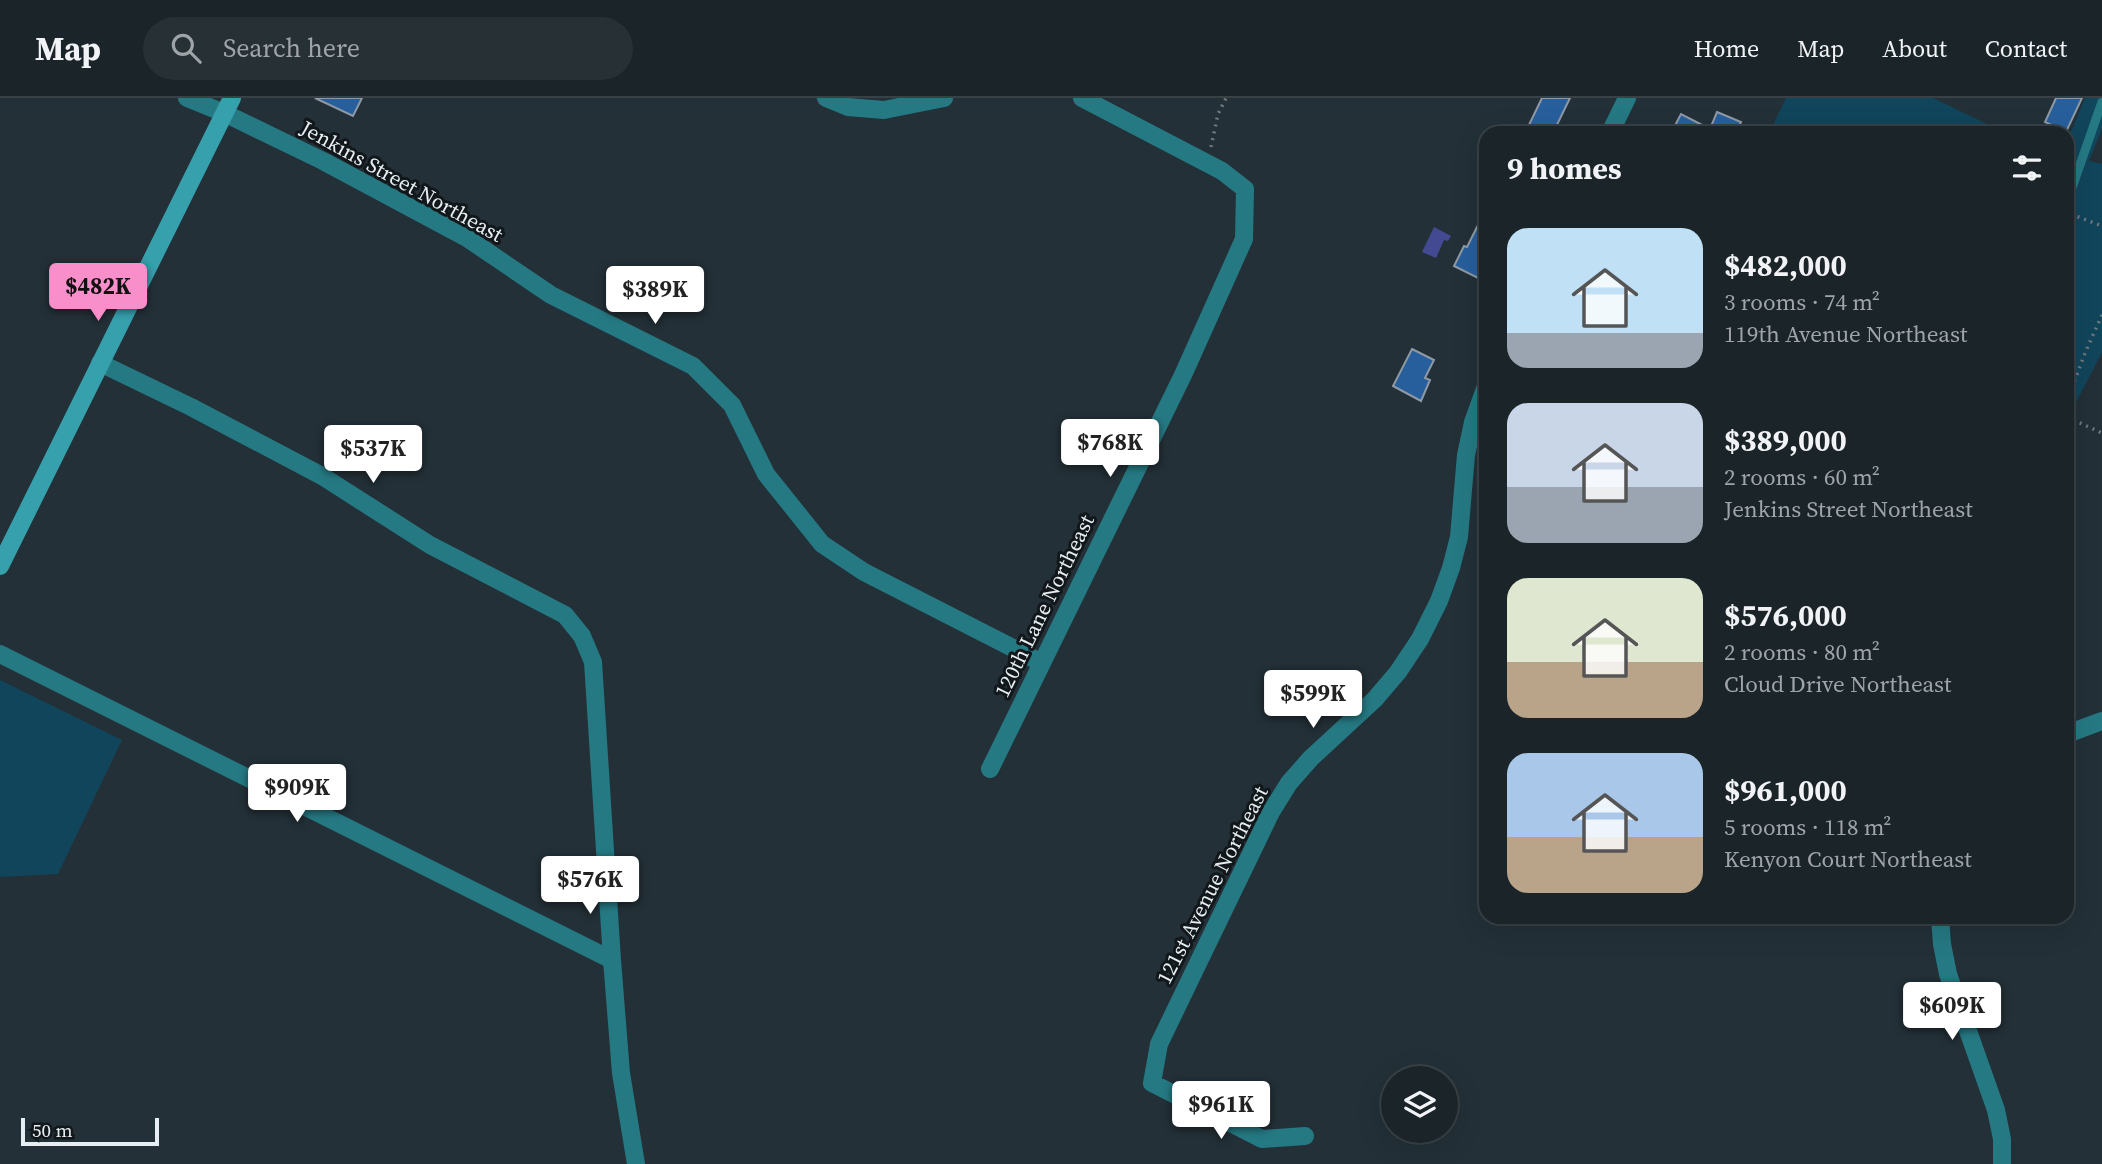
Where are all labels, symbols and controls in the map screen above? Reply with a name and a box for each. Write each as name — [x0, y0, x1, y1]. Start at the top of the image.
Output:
search box — [143, 17, 633, 80]
text: Map — [35, 26, 101, 71]
icon: search — [167, 29, 205, 67]
text: Search here — [223, 30, 360, 66]
text: Home — [1694, 32, 1759, 65]
text: Map — [1797, 32, 1844, 65]
text: About — [1882, 32, 1947, 65]
text: Contact — [1985, 32, 2067, 65]
street label: Jenkins Street Northeast — [295, 113, 508, 249]
text: 9 homes — [1507, 148, 1622, 189]
icon: filters — [2008, 149, 2046, 187]
text: $482,000 — [1724, 245, 1847, 286]
icon: home — [1563, 256, 1647, 340]
pin: $482K — [49, 264, 147, 323]
pin: $389K — [606, 266, 704, 326]
text: $482K — [65, 270, 131, 302]
text: $389K — [622, 273, 688, 305]
text: 3 rooms · 74 m² — [1724, 286, 1880, 318]
text: 119th Avenue Northeast — [1724, 318, 1967, 350]
pin: $768K — [1061, 420, 1159, 479]
text: $389,000 — [1724, 420, 1847, 461]
pin: $537K — [324, 426, 422, 485]
text: $768K — [1077, 426, 1143, 458]
icon: home — [1563, 431, 1647, 515]
text: $537K — [340, 432, 406, 464]
text: 2 rooms · 60 m² — [1724, 461, 1880, 493]
text: Jenkins Street Northeast — [1724, 493, 1973, 525]
street label: 120th Lane Northeast — [987, 510, 1101, 702]
text: $576,000 — [1724, 595, 1847, 636]
icon: home — [1563, 606, 1647, 690]
text: 2 rooms · 80 m² — [1724, 636, 1880, 668]
text: Cloud Drive Northeast — [1724, 668, 1952, 700]
pin: $599K — [1264, 670, 1362, 730]
text: $599K — [1280, 677, 1346, 709]
pin: $909K — [248, 764, 346, 824]
text: $961,000 — [1724, 770, 1847, 811]
text: $909K — [264, 771, 330, 803]
street label: 121st Avenue Northeast — [1149, 781, 1275, 989]
icon: home — [1563, 781, 1647, 865]
text: 5 rooms · 118 m² — [1724, 811, 1891, 843]
text: Kenyon Court Northeast — [1724, 843, 1972, 875]
pin: $576K — [541, 856, 639, 916]
text: $576K — [557, 863, 623, 895]
pin: $609K — [1903, 982, 2001, 1042]
text: $609K — [1919, 989, 1985, 1021]
map controls — [1381, 1066, 1458, 1143]
button: layers — [1381, 1066, 1458, 1143]
pin: $961K — [1172, 1082, 1270, 1141]
text: $961K — [1188, 1088, 1254, 1120]
scale bar — [21, 1115, 159, 1147]
text: 50 m — [32, 1117, 73, 1143]

